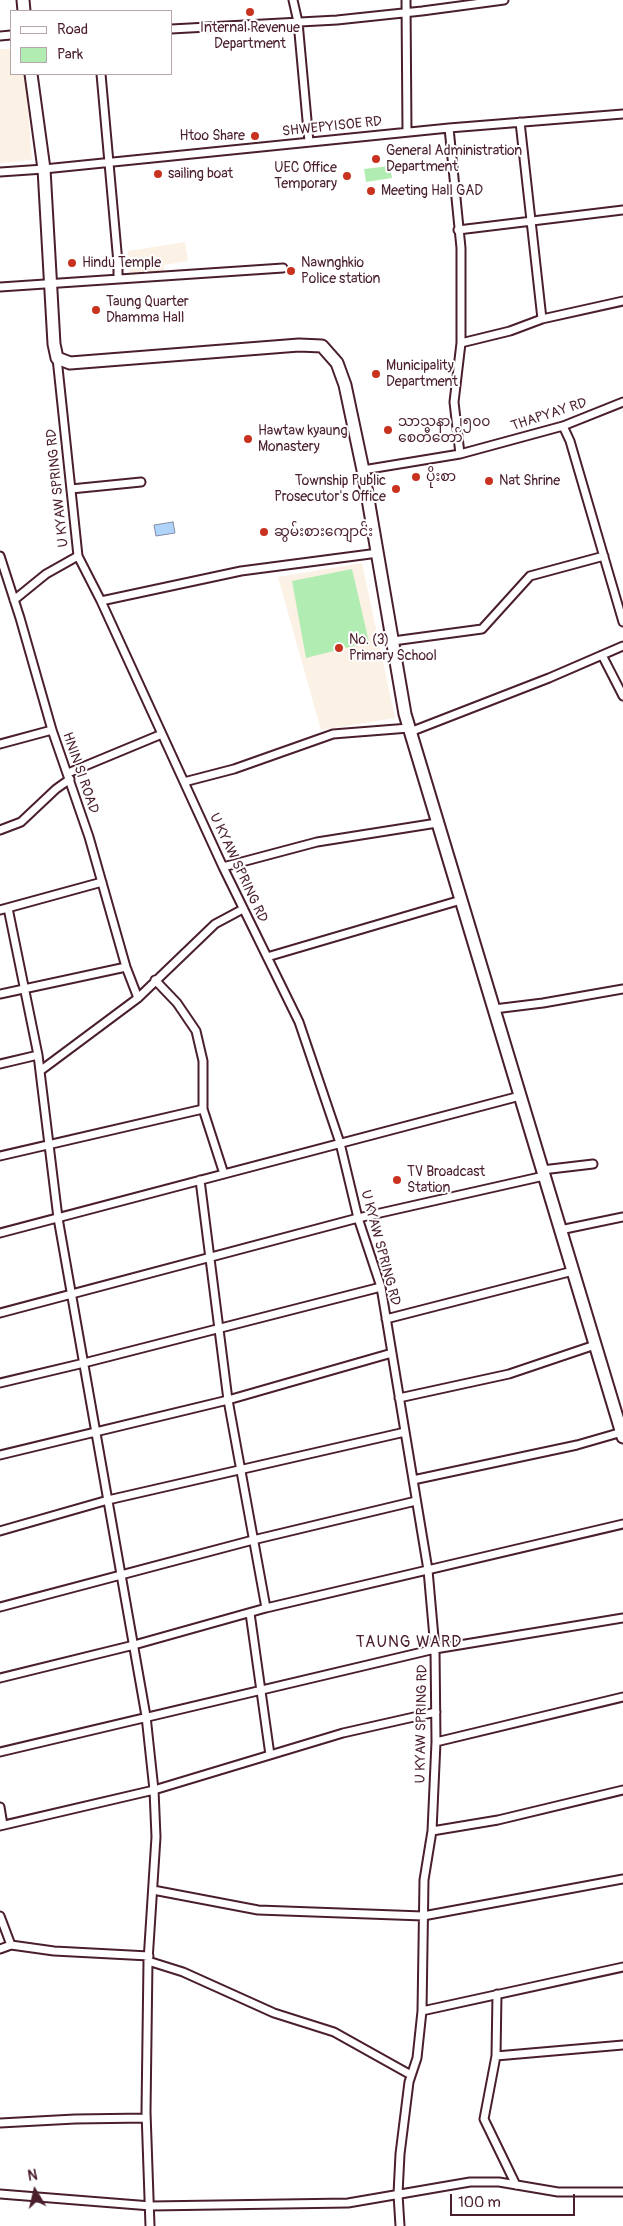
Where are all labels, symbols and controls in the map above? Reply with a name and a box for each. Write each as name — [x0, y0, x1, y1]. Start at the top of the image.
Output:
marker: Internal Revenue Department — [244, 6, 256, 18]
legend — [10, 10, 172, 75]
text: Road — [57, 20, 88, 39]
place label: Internal Revenue Department — [200, 20, 300, 52]
text: Park — [57, 45, 83, 64]
street label: SHWEPYISOE RD — [281, 113, 383, 141]
place label: Htoo Share — [180, 128, 245, 144]
marker: Htoo Share — [249, 130, 261, 142]
place label: General Administration Department — [386, 143, 522, 176]
marker: General Administration Department — [370, 153, 382, 165]
place label: UEC Office Temporary — [274, 160, 337, 192]
place label: sailing boat — [168, 166, 233, 182]
marker: sailing boat — [152, 168, 164, 180]
marker: UEC Office Temporary — [341, 170, 353, 182]
place label: Meeting Hall GAD — [381, 183, 483, 199]
marker: Meeting Hall GAD — [365, 185, 377, 197]
place label: Hindu Temple — [82, 255, 161, 271]
place label: Nawnghkio Police station — [301, 255, 381, 288]
marker: Hindu Temple — [66, 257, 78, 269]
marker: Nawnghkio Police station — [285, 265, 297, 277]
place label: Taung Quarter Dhamma Hall — [106, 294, 189, 326]
marker: Taung Quarter Dhamma Hall — [90, 304, 102, 316]
place label: Municipality Department — [386, 358, 458, 391]
marker: Municipality Department — [370, 368, 382, 380]
street label: THAPYAY RD — [509, 395, 589, 435]
place label: သာသနာ ၂၅၀၀ စေတီတော် — [398, 414, 490, 447]
place label: Hawtaw kyaung Monastery — [258, 423, 348, 456]
marker: သာသနာ ၂၅၀၀ စေတီတော် — [382, 424, 394, 436]
street label: U KYAW SPRING RD — [43, 428, 73, 548]
marker: Hawtaw kyaung Monastery — [242, 433, 254, 445]
place label: ပိုးစာ — [426, 469, 456, 485]
marker: ပိုးစာ — [410, 471, 422, 483]
place label: Township Public Prosecutor's Office — [274, 473, 386, 506]
place label: Nat Shrine — [499, 473, 560, 489]
marker: Nat Shrine — [483, 475, 495, 487]
marker: Township Public Prosecutor's Office — [390, 483, 402, 495]
place label: ဆွမ်းစားကျောင်း — [274, 524, 373, 540]
marker: ဆွမ်းစားကျောင်း — [258, 526, 270, 538]
place label: No. (3) Primary School — [349, 632, 437, 664]
marker: No. (3) Primary School — [333, 642, 345, 654]
street label: HNIN SI ROAD — [58, 730, 102, 816]
street label: U KYAW SPRING RD — [205, 811, 271, 925]
place label: TV Broadcast Station — [407, 1164, 485, 1196]
marker: TV Broadcast Station — [391, 1174, 403, 1186]
street label: U KYAW SPRING RD — [357, 1188, 403, 1308]
district label: TAUNG WARD — [354, 1633, 464, 1653]
street label: U KYAW SPRING RD — [413, 1664, 431, 1784]
north arrow — [10, 2166, 60, 2216]
text: N — [27, 2167, 39, 2185]
scale bar — [453, 2184, 578, 2216]
text: 100 m — [458, 2193, 501, 2212]

